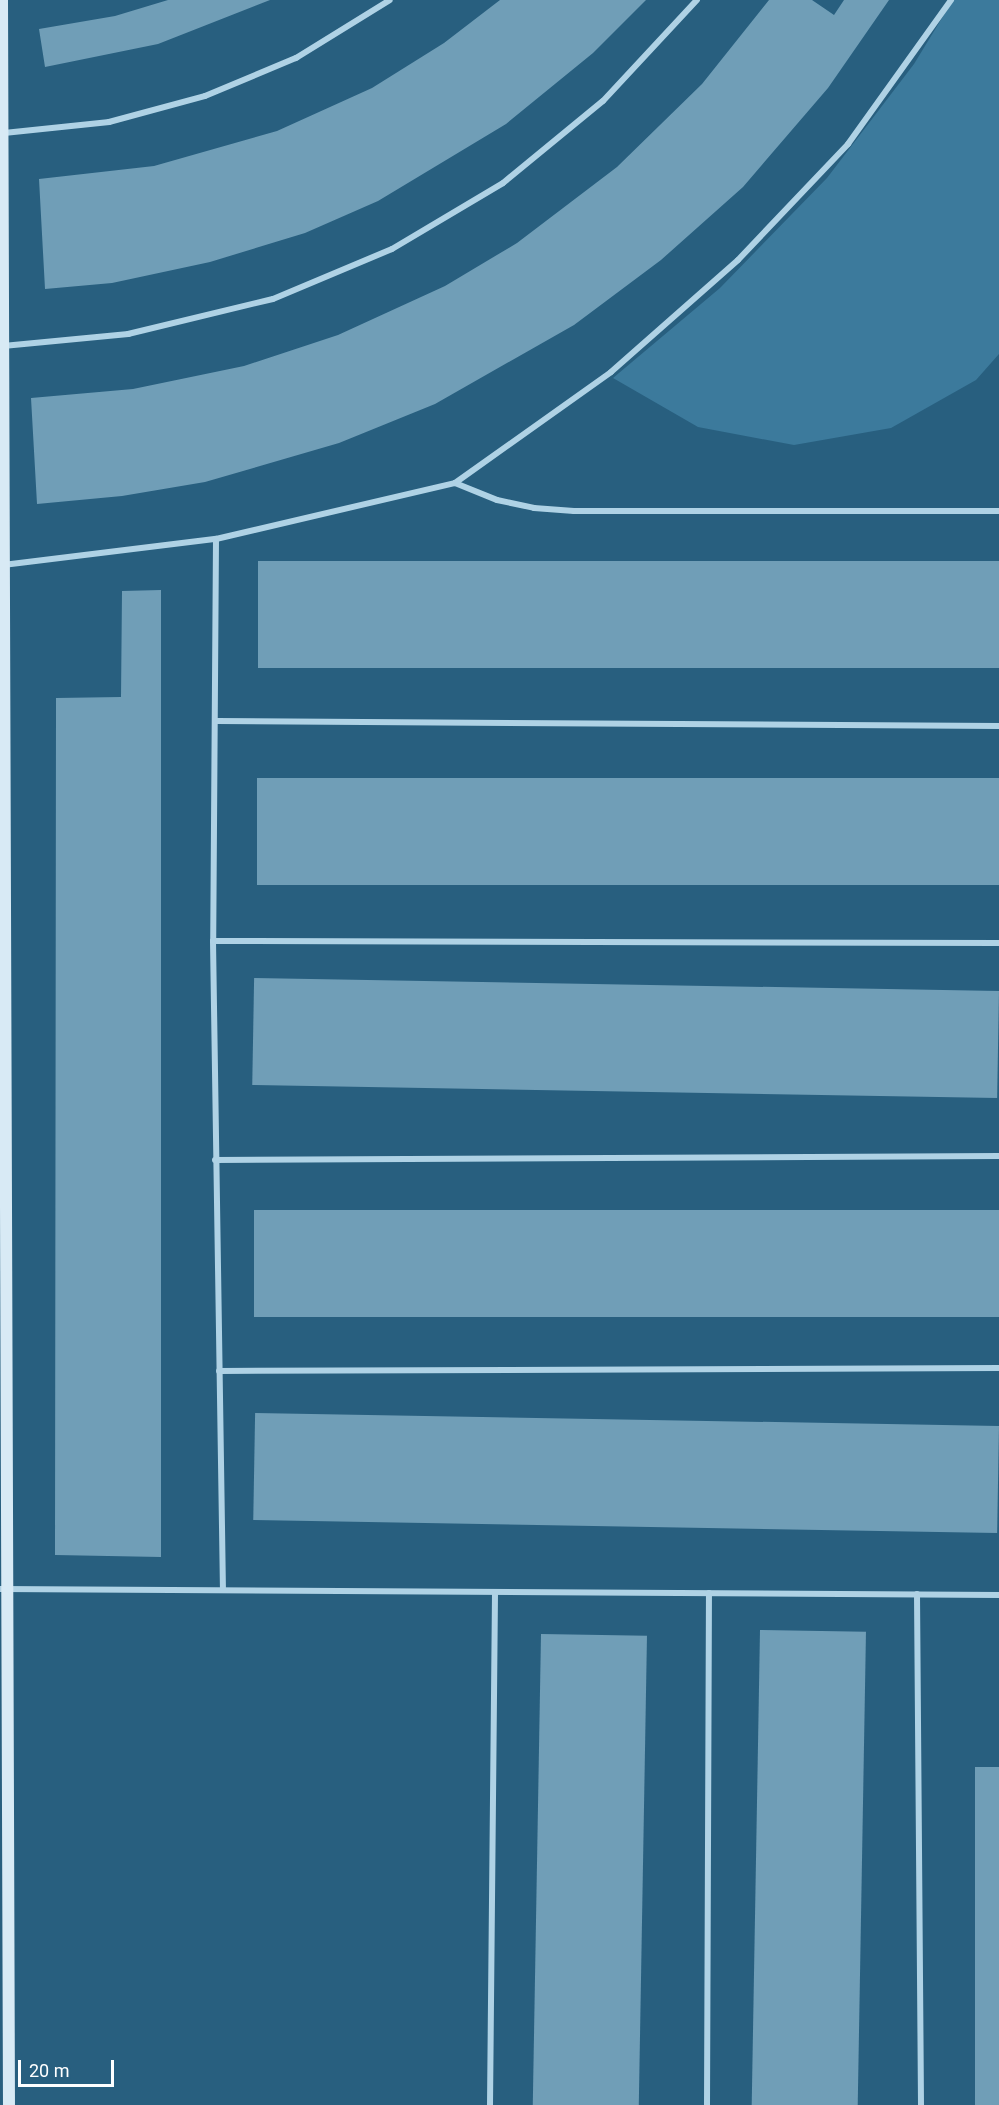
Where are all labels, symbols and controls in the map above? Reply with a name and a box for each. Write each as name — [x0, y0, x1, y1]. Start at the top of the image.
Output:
scale bar — [21, 2048, 117, 2086]
text: 20 m — [29, 2060, 69, 2081]

